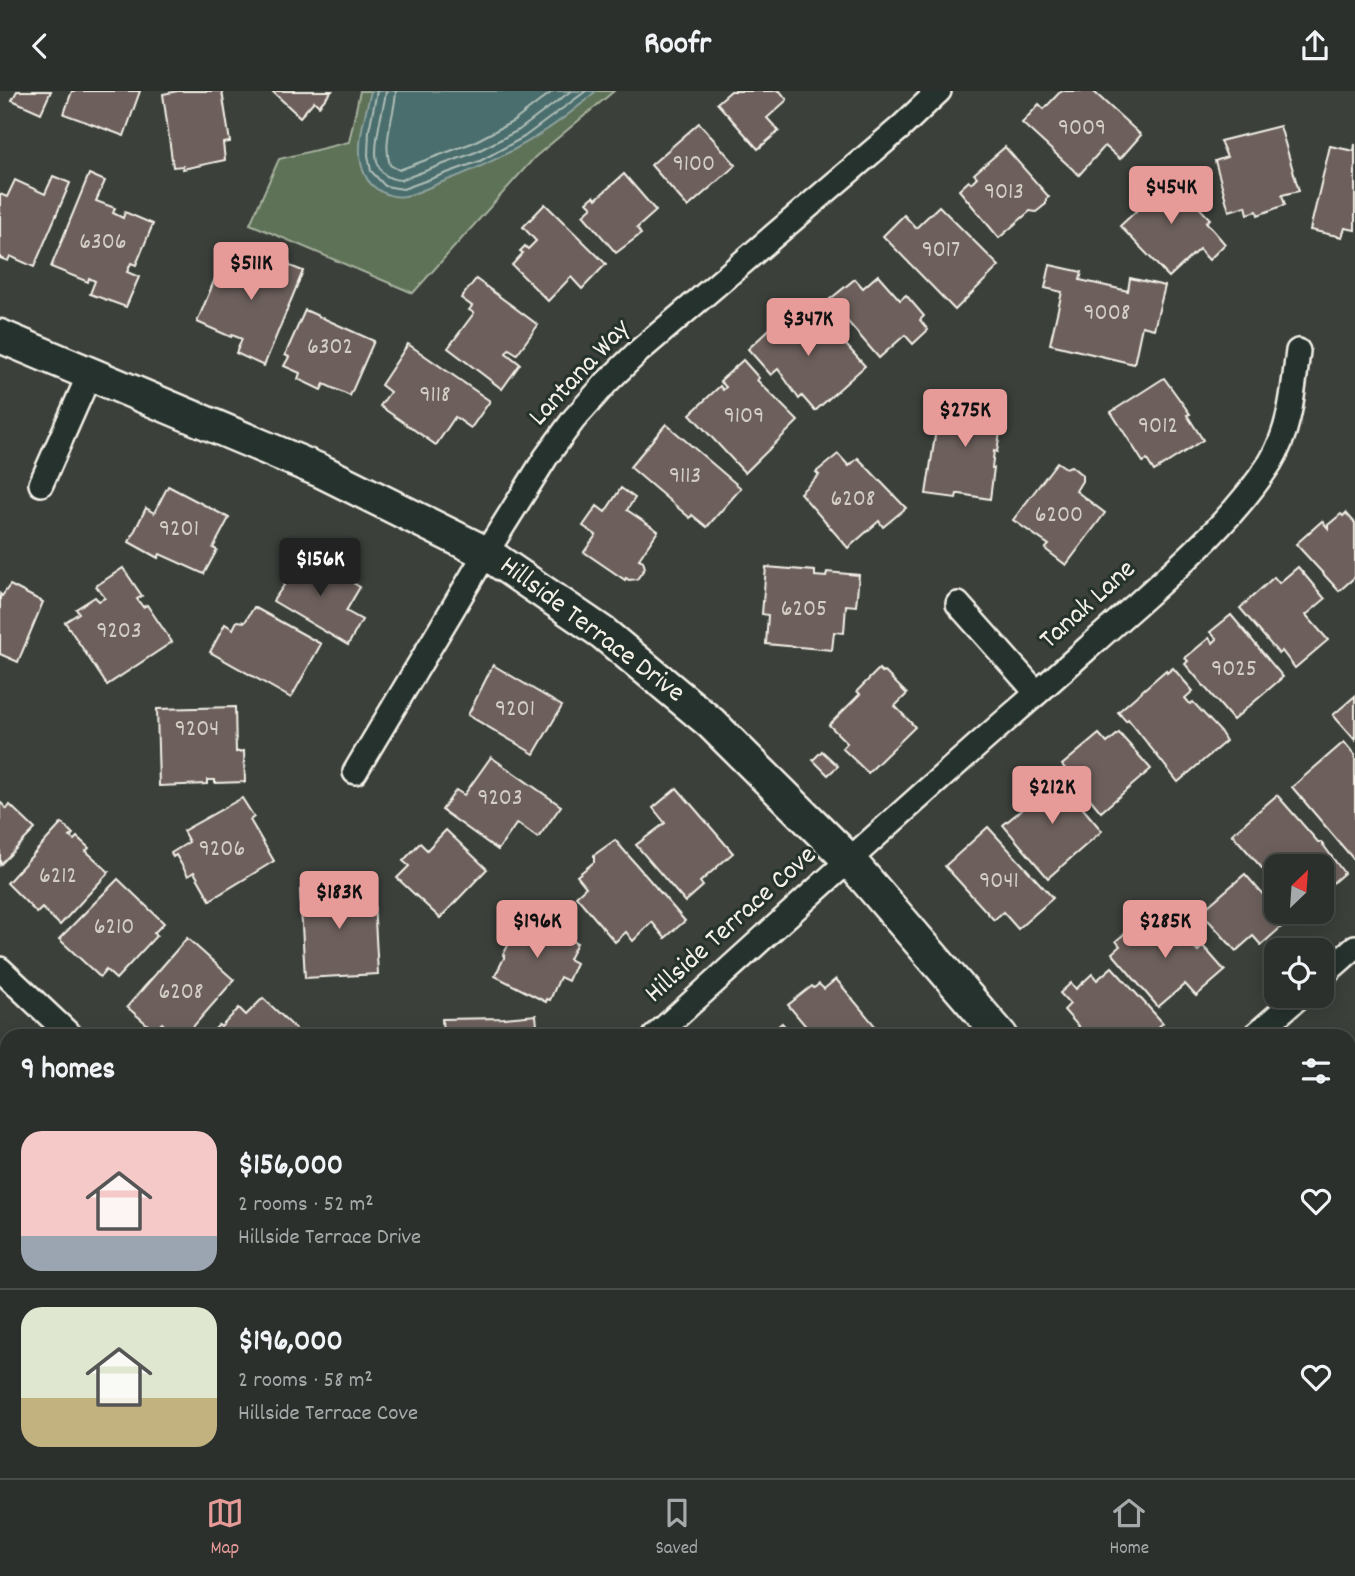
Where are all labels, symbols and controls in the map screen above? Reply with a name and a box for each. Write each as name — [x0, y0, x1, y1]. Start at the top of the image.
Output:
text: Roofr — [644, 23, 711, 69]
icon: back — [21, 27, 59, 65]
icon: share — [1296, 27, 1334, 65]
house number: 9009 — [1058, 112, 1106, 146]
house number: 9100 — [673, 148, 715, 182]
pin: $454K — [1122, 167, 1220, 226]
text: $454K — [1145, 172, 1197, 205]
house number: 9013 — [984, 176, 1024, 210]
house number: 6306 — [79, 226, 127, 260]
house number: 9017 — [922, 234, 960, 268]
pin: $511K — [202, 243, 300, 302]
text: $511K — [229, 248, 273, 281]
house number: 9008 — [1084, 297, 1130, 331]
pin: $347K — [759, 299, 857, 358]
text: $347K — [783, 304, 833, 337]
street label: Lantana Way — [521, 311, 642, 437]
house number: 6302 — [307, 331, 353, 365]
house number: 9118 — [419, 379, 451, 413]
pin: $275K — [916, 389, 1014, 449]
text: $275K — [939, 395, 991, 428]
house number: 9109 — [724, 400, 764, 434]
house number: 9012 — [1138, 410, 1178, 444]
house number: 9113 — [669, 460, 701, 494]
house number: 6208 — [831, 483, 875, 517]
house number: 6200 — [1035, 499, 1083, 533]
house number: 9201 — [159, 513, 199, 547]
pin: $156K — [271, 539, 369, 598]
text: $156K — [295, 544, 345, 577]
street label: Hillside Terrace Drive — [490, 548, 692, 714]
street label: Tanak Lane — [1032, 552, 1146, 660]
house number: 6205 — [781, 593, 827, 627]
house number: 9203 — [96, 615, 142, 649]
house number: 9025 — [1211, 653, 1257, 687]
house number: 9201 — [495, 693, 535, 727]
house number: 9204 — [175, 713, 219, 747]
pin: $212K — [1003, 767, 1101, 826]
text: $212K — [1028, 772, 1076, 805]
house number: 9203 — [477, 782, 523, 816]
house number: 9206 — [199, 833, 245, 867]
street label: Hillside Terrace Cove — [637, 838, 827, 1014]
north arrow — [1264, 854, 1334, 924]
map controls — [1264, 854, 1334, 1008]
house number: 6212 — [39, 860, 77, 894]
house number: 9041 — [979, 865, 1019, 899]
pin: $183K — [290, 871, 388, 931]
text: $183K — [316, 877, 362, 910]
pin: $196K — [488, 901, 586, 960]
pin: $285K — [1116, 901, 1214, 960]
text: $196K — [512, 906, 562, 939]
text: $285K — [1139, 906, 1191, 939]
house number: 6210 — [94, 911, 134, 945]
button: locate — [1264, 938, 1334, 1008]
house number: 6208 — [159, 976, 203, 1010]
text: 9 homes — [21, 1050, 115, 1093]
icon: filters — [1297, 1052, 1335, 1090]
text: $156,000 — [238, 1146, 343, 1189]
icon: home — [77, 1159, 161, 1243]
icon: heart — [1297, 1182, 1335, 1220]
text: 2 rooms · 52 m² — [238, 1189, 374, 1222]
text: Hillside Terrace Drive — [238, 1222, 421, 1255]
text: $196,000 — [238, 1322, 343, 1365]
icon: home — [77, 1335, 161, 1419]
icon: heart — [1297, 1358, 1335, 1396]
text: 2 rooms · 58 m² — [238, 1365, 373, 1398]
text: Hillside Terrace Cove — [238, 1398, 418, 1431]
tab: Map — [206, 1494, 244, 1563]
tab: Saved — [655, 1494, 698, 1563]
tab: Home — [1110, 1494, 1149, 1563]

